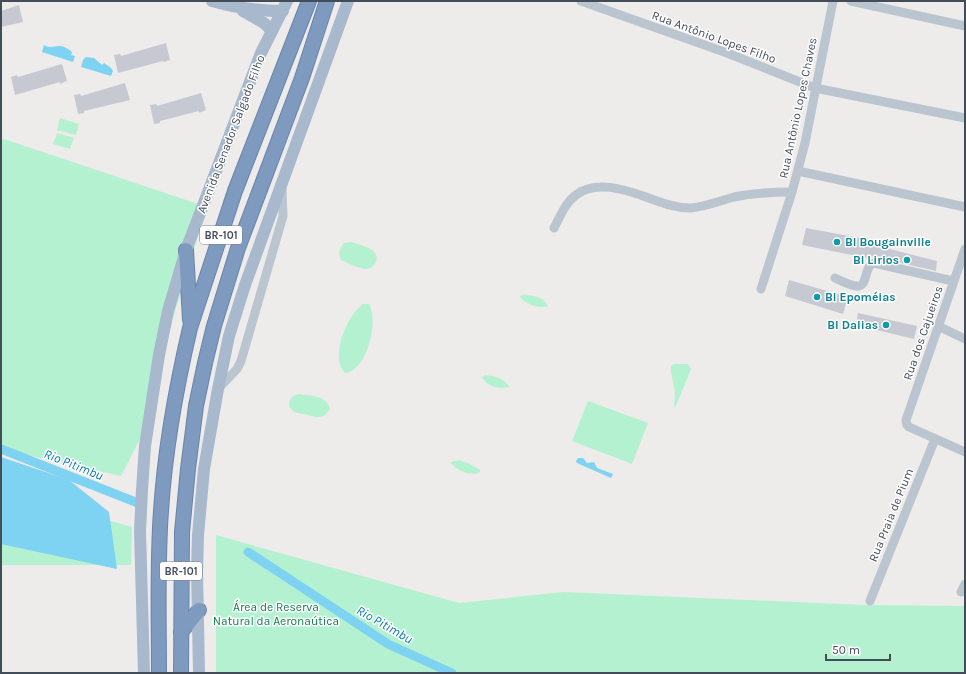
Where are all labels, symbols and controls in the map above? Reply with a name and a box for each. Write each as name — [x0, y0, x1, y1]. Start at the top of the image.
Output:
street label: Rua Antônio Lopes Filho — [650, 8, 778, 66]
street label: Rua Antônio Lopes Chaves — [776, 36, 820, 180]
street label: Avenida Senador Salgado Filho — [194, 53, 268, 215]
road number: BR-101 — [200, 226, 242, 244]
place label: Bl Bougainville — [845, 235, 931, 249]
marker: Bl Bougainville — [832, 237, 842, 247]
place label: Bl Lirios — [853, 253, 899, 267]
marker: Bl Lirios — [902, 255, 912, 265]
street label: Rua dos Cajueiros — [900, 284, 946, 382]
place label: Bl Epoméias — [825, 290, 896, 304]
marker: Bl Epoméias — [812, 292, 822, 302]
place label: Bl Dalias — [827, 318, 878, 332]
marker: Bl Dalias — [881, 320, 891, 330]
water label: Rio Pitimbu — [42, 446, 106, 483]
street label: Rua Praia de Pium — [866, 466, 916, 564]
road number: BR-101 — [160, 562, 202, 580]
park label: Área de Reserva Natural da Aeronaútica — [213, 599, 339, 628]
water label: Rio Pitimbu — [354, 602, 416, 647]
scale bar — [826, 636, 890, 662]
text: 50 m — [832, 643, 860, 657]

